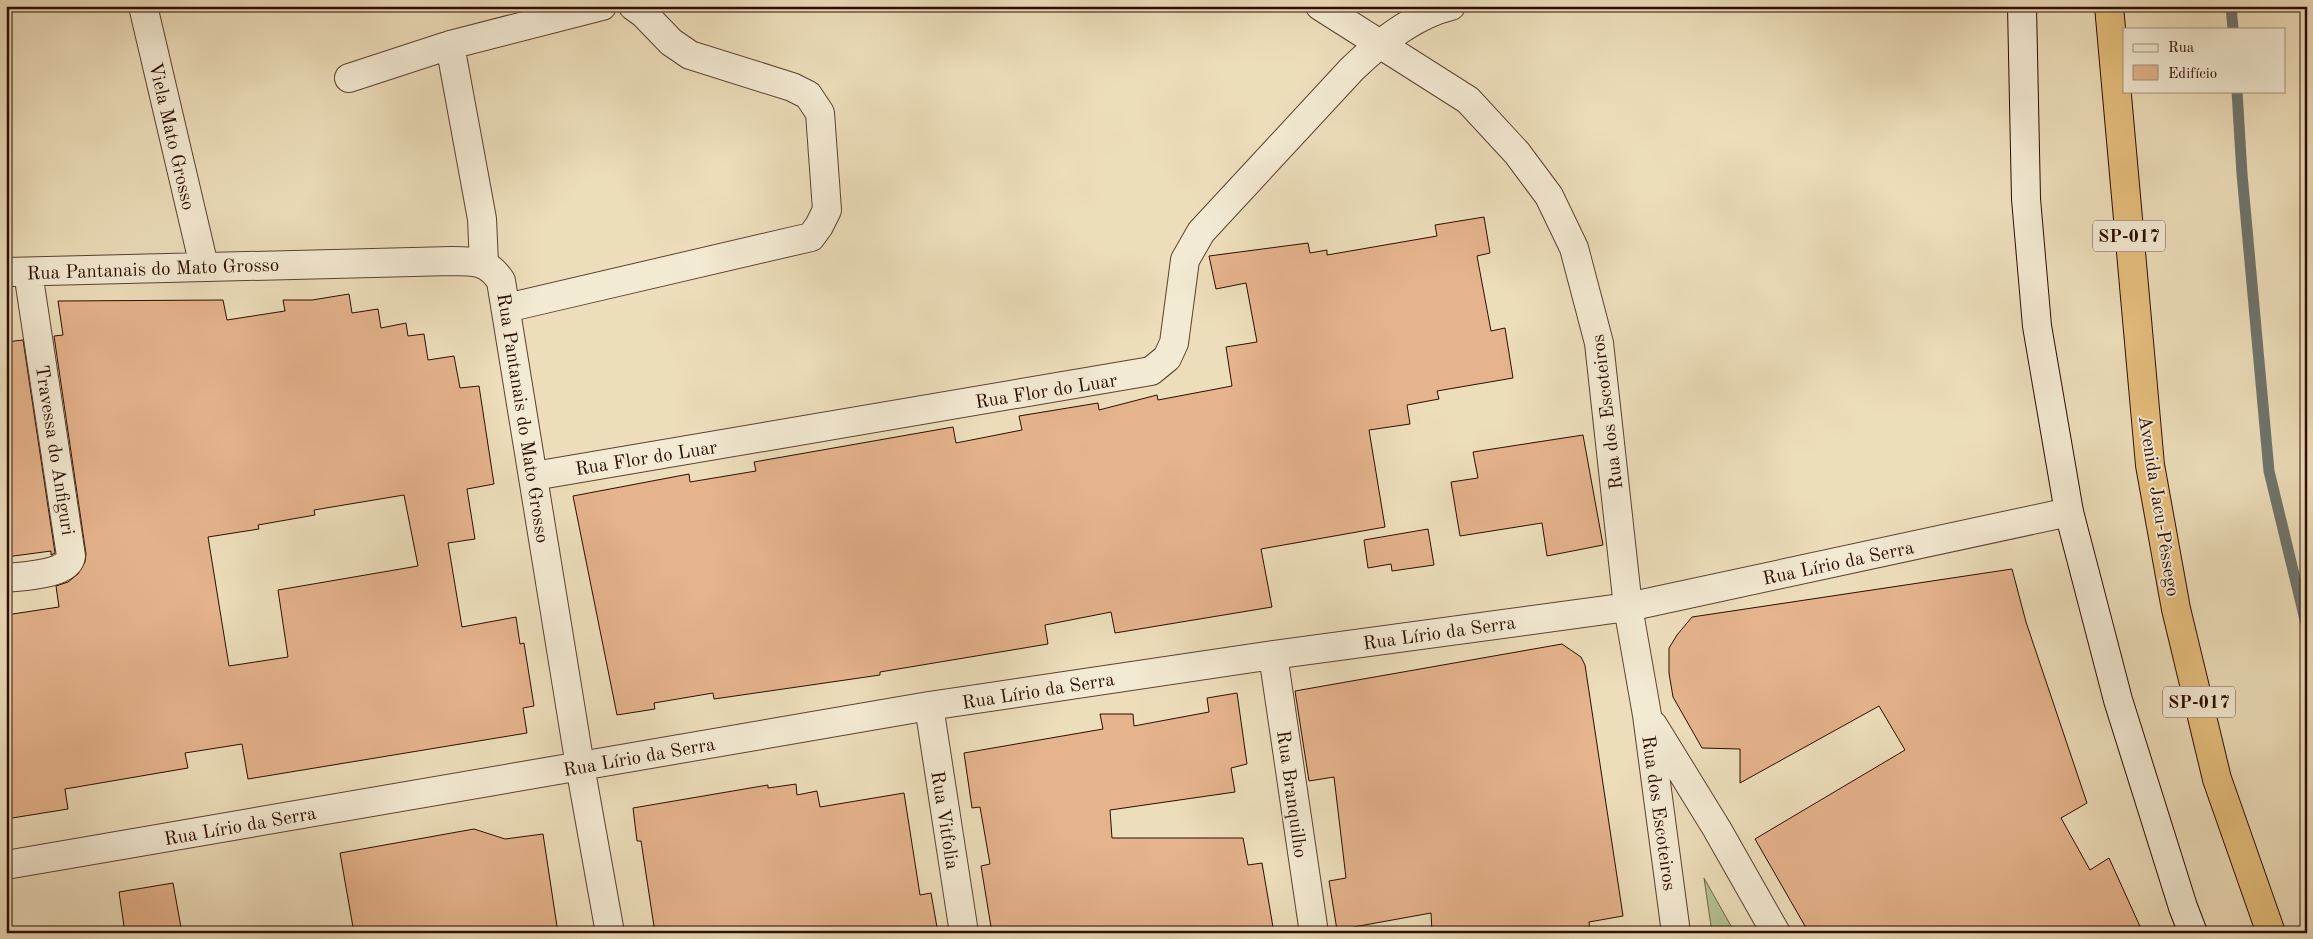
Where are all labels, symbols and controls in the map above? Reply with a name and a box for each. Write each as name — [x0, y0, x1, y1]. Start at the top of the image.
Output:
legend — [2123, 28, 2286, 92]
text: Rua — [2168, 41, 2195, 56]
street label: Viela Mato Grosso — [144, 61, 197, 212]
text: Edifício — [2168, 67, 2217, 82]
road number: SP-017 — [2093, 220, 2165, 252]
street label: Rua Pantanais do Mato Grosso — [26, 257, 280, 284]
street label: Rua Pantanais do Mato Grosso — [492, 292, 551, 545]
street label: Rua dos Escoteiros — [1590, 333, 1627, 490]
street label: Travessa do Anfiguri — [31, 364, 76, 537]
street label: Rua Flor do Luar — [974, 372, 1119, 413]
street label: Avenida Jacu-Pêssego — [2134, 415, 2181, 598]
street label: Rua Flor do Luar — [574, 439, 719, 480]
street label: Rua Lírio da Serra — [1761, 539, 1916, 590]
street label: Rua Lírio da Serra — [1362, 614, 1518, 655]
street label: Rua Lírio da Serra — [961, 671, 1117, 714]
road number: SP-017 — [2163, 686, 2235, 718]
street label: Rua Branquilho — [1272, 729, 1309, 859]
street label: Rua dos Escoteiros — [1637, 735, 1678, 892]
street label: Rua Lírio da Serra — [562, 736, 718, 781]
street label: Rua Vitfolia — [926, 770, 961, 872]
street label: Rua Lírio da Serra — [163, 805, 319, 850]

